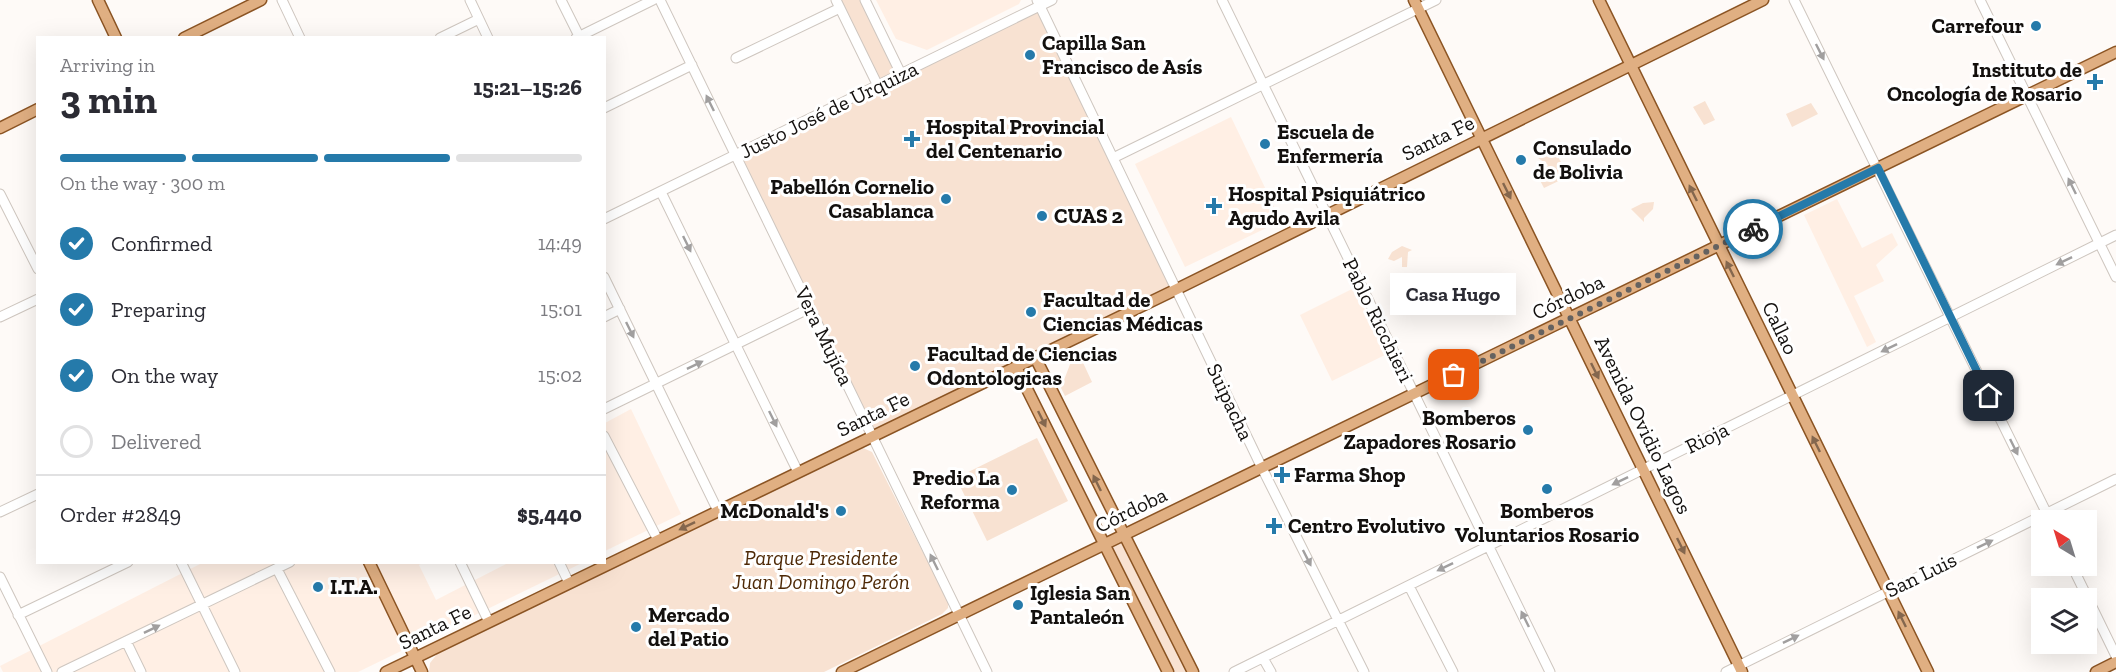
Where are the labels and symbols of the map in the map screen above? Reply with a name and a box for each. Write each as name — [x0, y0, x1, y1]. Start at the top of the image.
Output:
place label: Carrefour — [1932, 13, 2024, 38]
marker: Carrefour — [2029, 19, 2043, 33]
place label: Capilla San Francisco de Asís — [1042, 30, 1203, 79]
one-way arrow — [1815, 44, 1825, 61]
marker: Capilla San Francisco de Asís — [1023, 48, 1037, 62]
street label: Justo José de Urquiza — [736, 56, 922, 164]
place label: Instituto de Oncología de Rosario — [1887, 57, 2082, 106]
marker: Instituto de Oncología de Rosario — [2086, 73, 2104, 91]
one-way arrow — [705, 95, 715, 112]
street label: Santa Fe — [1398, 109, 1478, 166]
place label: Hospital Provincial del Centenario — [926, 114, 1104, 163]
place label: Escuela de Enfermería — [1277, 119, 1383, 168]
marker: Hospital Provincial del Centenario — [903, 130, 921, 148]
place label: Consulado de Bolivia — [1533, 135, 1631, 184]
marker: Escuela de Enfermería — [1258, 137, 1272, 151]
marker: Consulado de Bolivia — [1514, 153, 1528, 167]
place label: Pabellón Cornelio Casablanca — [770, 174, 934, 223]
one-way arrow — [2067, 178, 2076, 195]
place label: Hospital Psiquiátrico Agudo Avila — [1228, 181, 1425, 230]
one-way arrow — [1502, 182, 1512, 199]
one-way arrow — [1689, 184, 1698, 201]
marker: Pabellón Cornelio Casablanca — [939, 192, 953, 206]
marker: Hospital Psiquiátrico Agudo Avila — [1205, 197, 1223, 215]
courier — [1723, 199, 1783, 259]
place label: CUAS 2 — [1054, 203, 1123, 228]
marker: CUAS 2 — [1035, 209, 1049, 223]
one-way arrow — [682, 236, 691, 253]
street label: Pablo Ricchieri — [1338, 254, 1419, 386]
one-way arrow — [2055, 257, 2072, 266]
one-way arrow — [1725, 261, 1735, 278]
street label: Córdoba — [1528, 268, 1608, 325]
callout: Casa Hugo — [1391, 273, 1517, 315]
street label: Vera Mujíca — [788, 281, 859, 390]
place label: Facultad de Ciencias Médicas — [1043, 287, 1203, 336]
street label: Callao — [1757, 297, 1804, 358]
marker: Facultad de Ciencias Médicas — [1024, 305, 1038, 319]
one-way arrow — [625, 322, 635, 339]
street label: Avenida Ovidio Lagos — [1589, 332, 1697, 518]
place label: Facultad de Ciencias Odontologicas — [927, 341, 1118, 390]
one-way arrow — [1880, 343, 1897, 352]
pin — [1428, 349, 1479, 400]
marker: Facultad de Ciencias Odontologicas — [908, 359, 922, 373]
street label: Suipacha — [1202, 359, 1259, 444]
one-way arrow — [686, 360, 703, 369]
one-way arrow — [1590, 363, 1600, 380]
pin — [1963, 370, 2014, 421]
street label: Santa Fe — [833, 385, 913, 442]
place label: Bomberos Zapadores Rosario — [1343, 405, 1516, 454]
one-way arrow — [768, 411, 777, 428]
one-way arrow — [1037, 411, 1047, 428]
street label: Rioja — [1681, 416, 1733, 460]
marker: Bomberos Zapadores Rosario — [1521, 423, 1535, 437]
one-way arrow — [1811, 436, 1821, 453]
one-way arrow — [2009, 439, 2019, 456]
place label: Farma Shop — [1294, 462, 1405, 487]
place label: Predio La Reforma — [913, 465, 1000, 514]
marker: Farma Shop — [1275, 468, 1289, 482]
one-way arrow — [1092, 475, 1102, 492]
one-way arrow — [1611, 476, 1628, 486]
street label: Córdoba — [1091, 481, 1171, 538]
marker: Bomberos Voluntarios Rosario — [1540, 482, 1554, 496]
marker: Predio La Reforma — [1005, 483, 1019, 497]
place label: McDonald's — [720, 498, 829, 523]
place label: Bomberos Voluntarios Rosario — [1455, 498, 1639, 547]
marker: McDonald's — [834, 504, 848, 518]
north arrow — [2031, 510, 2097, 576]
place label: Centro Evolutivo — [1288, 513, 1445, 538]
marker: Centro Evolutivo — [1265, 517, 1283, 535]
one-way arrow — [679, 521, 696, 530]
one-way arrow — [1676, 538, 1685, 555]
one-way arrow — [1976, 539, 1993, 548]
park label: Parque Presidente Juan Domingo Perón — [731, 545, 910, 594]
street label: San Luis — [1881, 547, 1961, 603]
one-way arrow — [1302, 550, 1312, 567]
one-way arrow — [929, 554, 938, 571]
one-way arrow — [1437, 563, 1454, 572]
place label: I.T.A. — [330, 574, 378, 599]
marker: I.T.A. — [311, 580, 325, 594]
place label: Iglesia San Pantaleón — [1030, 580, 1131, 629]
street label: Santa Fe — [395, 598, 475, 655]
marker: Iglesia San Pantaleón — [1011, 598, 1025, 612]
place label: Mercado del Patio — [648, 602, 729, 651]
one-way arrow — [1520, 611, 1529, 628]
one-way arrow — [1897, 611, 1906, 628]
marker: Mercado del Patio — [629, 620, 643, 634]
one-way arrow — [144, 624, 161, 633]
one-way arrow — [1783, 635, 1800, 644]

